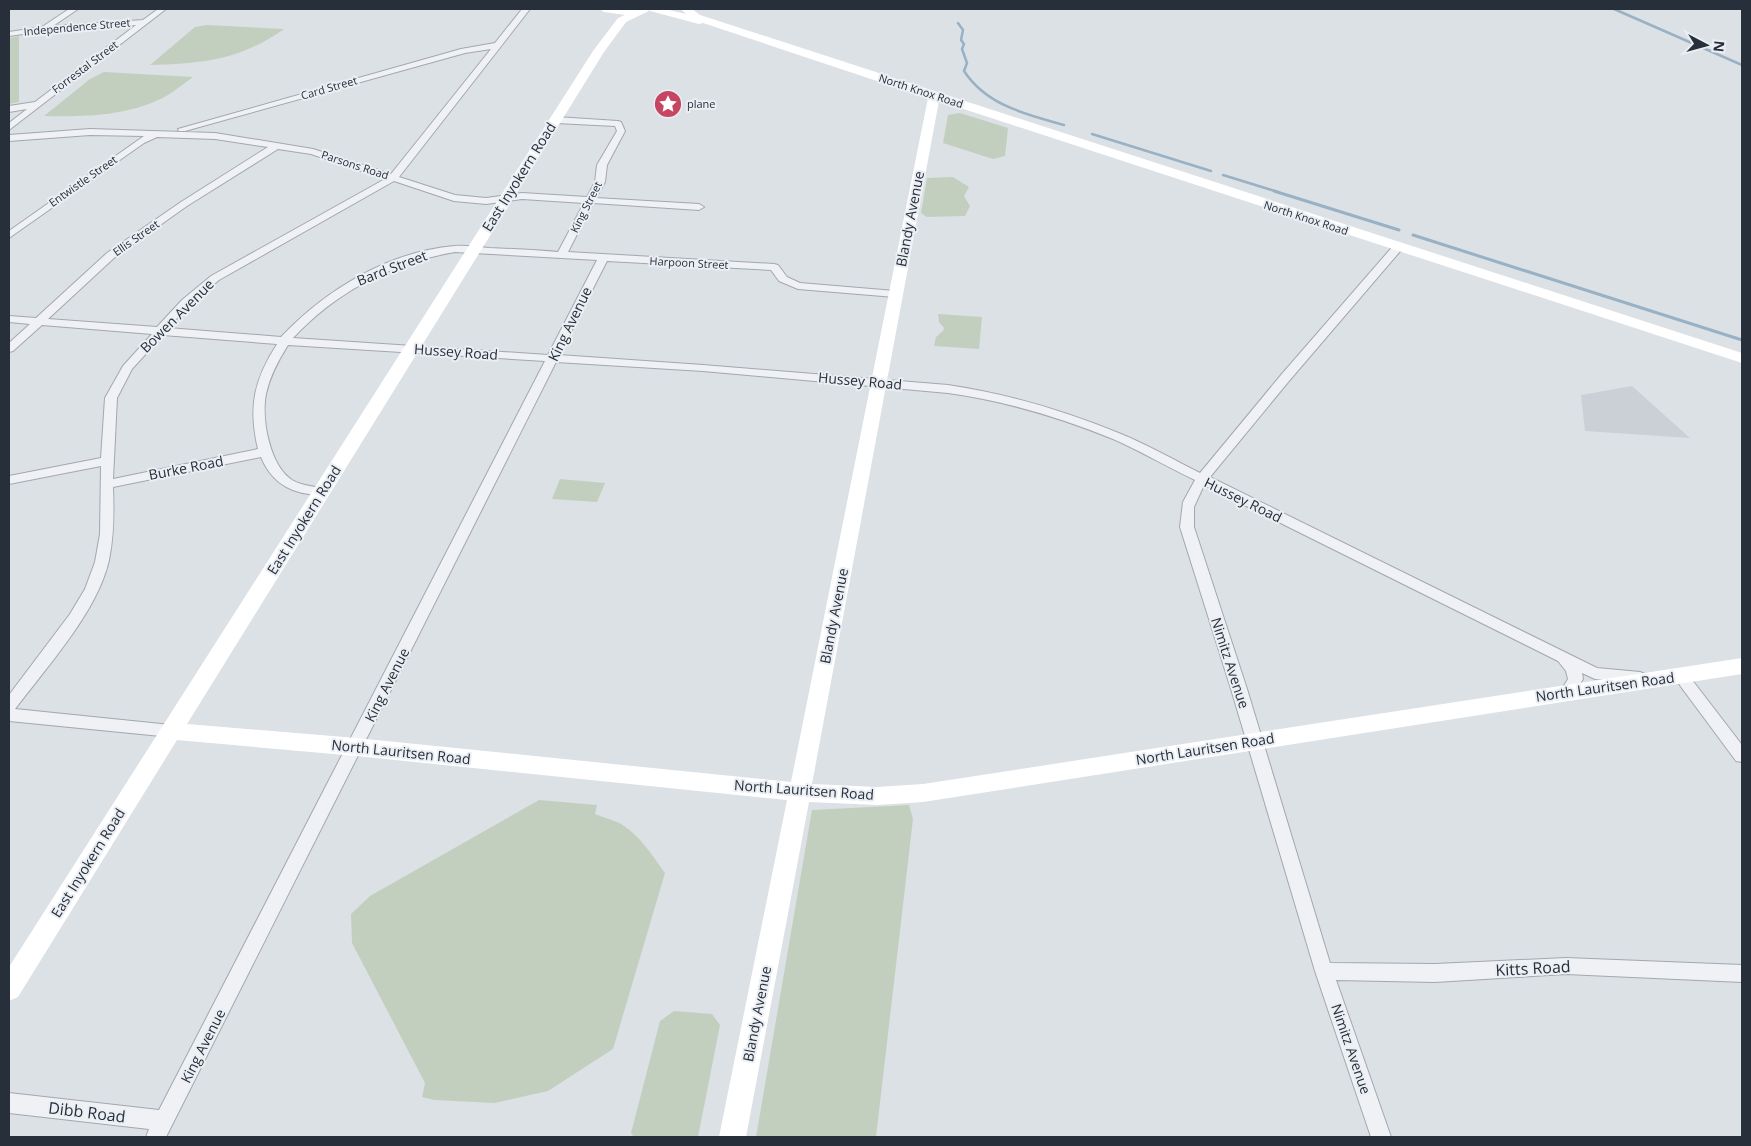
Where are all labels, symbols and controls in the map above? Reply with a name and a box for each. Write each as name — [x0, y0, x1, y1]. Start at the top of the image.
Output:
street label: Independence Street — [23, 14, 131, 39]
north arrow — [1681, 20, 1731, 70]
street label: Forrestal Street — [49, 37, 121, 96]
text: N — [1709, 40, 1729, 53]
street label: North Knox Road — [877, 70, 965, 111]
street label: Card Street — [299, 72, 359, 103]
place icon: plane — [653, 89, 683, 119]
place label: plane — [687, 96, 716, 111]
street label: East Inyokern Road — [477, 119, 560, 235]
street label: Parsons Road — [319, 147, 391, 183]
street label: Entwistle Street — [46, 152, 120, 210]
street label: Blandy Avenue — [891, 169, 928, 268]
street label: King Street — [566, 178, 605, 235]
street label: North Knox Road — [1262, 197, 1350, 238]
street label: Ellis Street — [110, 216, 162, 259]
street label: Bard Street — [354, 245, 430, 290]
street label: Harpoon Street — [649, 253, 729, 272]
street label: Bowen Avenue — [136, 274, 218, 357]
street label: King Avenue — [543, 283, 596, 364]
street label: Hussey Road — [413, 339, 499, 364]
street label: Hussey Road — [817, 367, 903, 394]
street label: Burke Road — [147, 451, 225, 484]
street label: East Inyokern Road — [262, 462, 345, 578]
street label: Hussey Road — [1201, 473, 1285, 527]
street label: Blandy Avenue — [815, 566, 852, 665]
street label: Nimitz Avenue — [1207, 615, 1254, 711]
street label: King Avenue — [360, 644, 413, 725]
street label: North Lauritsen Road — [1534, 667, 1676, 706]
street label: North Lauritsen Road — [1134, 728, 1276, 769]
street label: North Lauritsen Road — [330, 735, 472, 768]
street label: North Lauritsen Road — [734, 775, 875, 804]
street label: East Inyokern Road — [46, 805, 129, 921]
street label: Kitts Road — [1495, 955, 1571, 981]
street label: Blandy Avenue — [738, 964, 775, 1063]
street label: Nimitz Avenue — [1327, 1001, 1376, 1097]
street label: King Avenue — [176, 1005, 229, 1086]
street label: Dibb Road — [47, 1096, 127, 1128]

